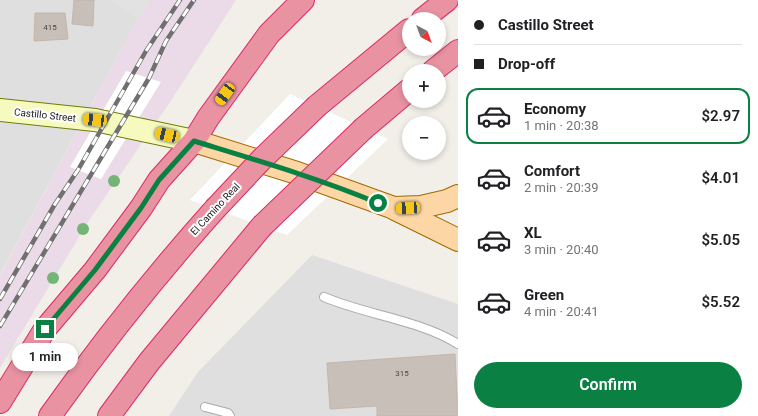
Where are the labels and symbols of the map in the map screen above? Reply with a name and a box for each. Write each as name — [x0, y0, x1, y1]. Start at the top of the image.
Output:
north arrow — [402, 12, 446, 56]
house number: 415 — [43, 23, 57, 32]
car — [213, 81, 237, 107]
street label: Castillo Street — [13, 106, 77, 124]
car — [82, 113, 108, 127]
car — [154, 126, 180, 144]
street label: El Camino Real — [188, 181, 242, 237]
route start — [369, 194, 387, 212]
car — [396, 201, 420, 215]
route end — [36, 320, 54, 338]
callout: 1 min — [12, 343, 78, 371]
house number: 315 — [395, 369, 409, 378]

